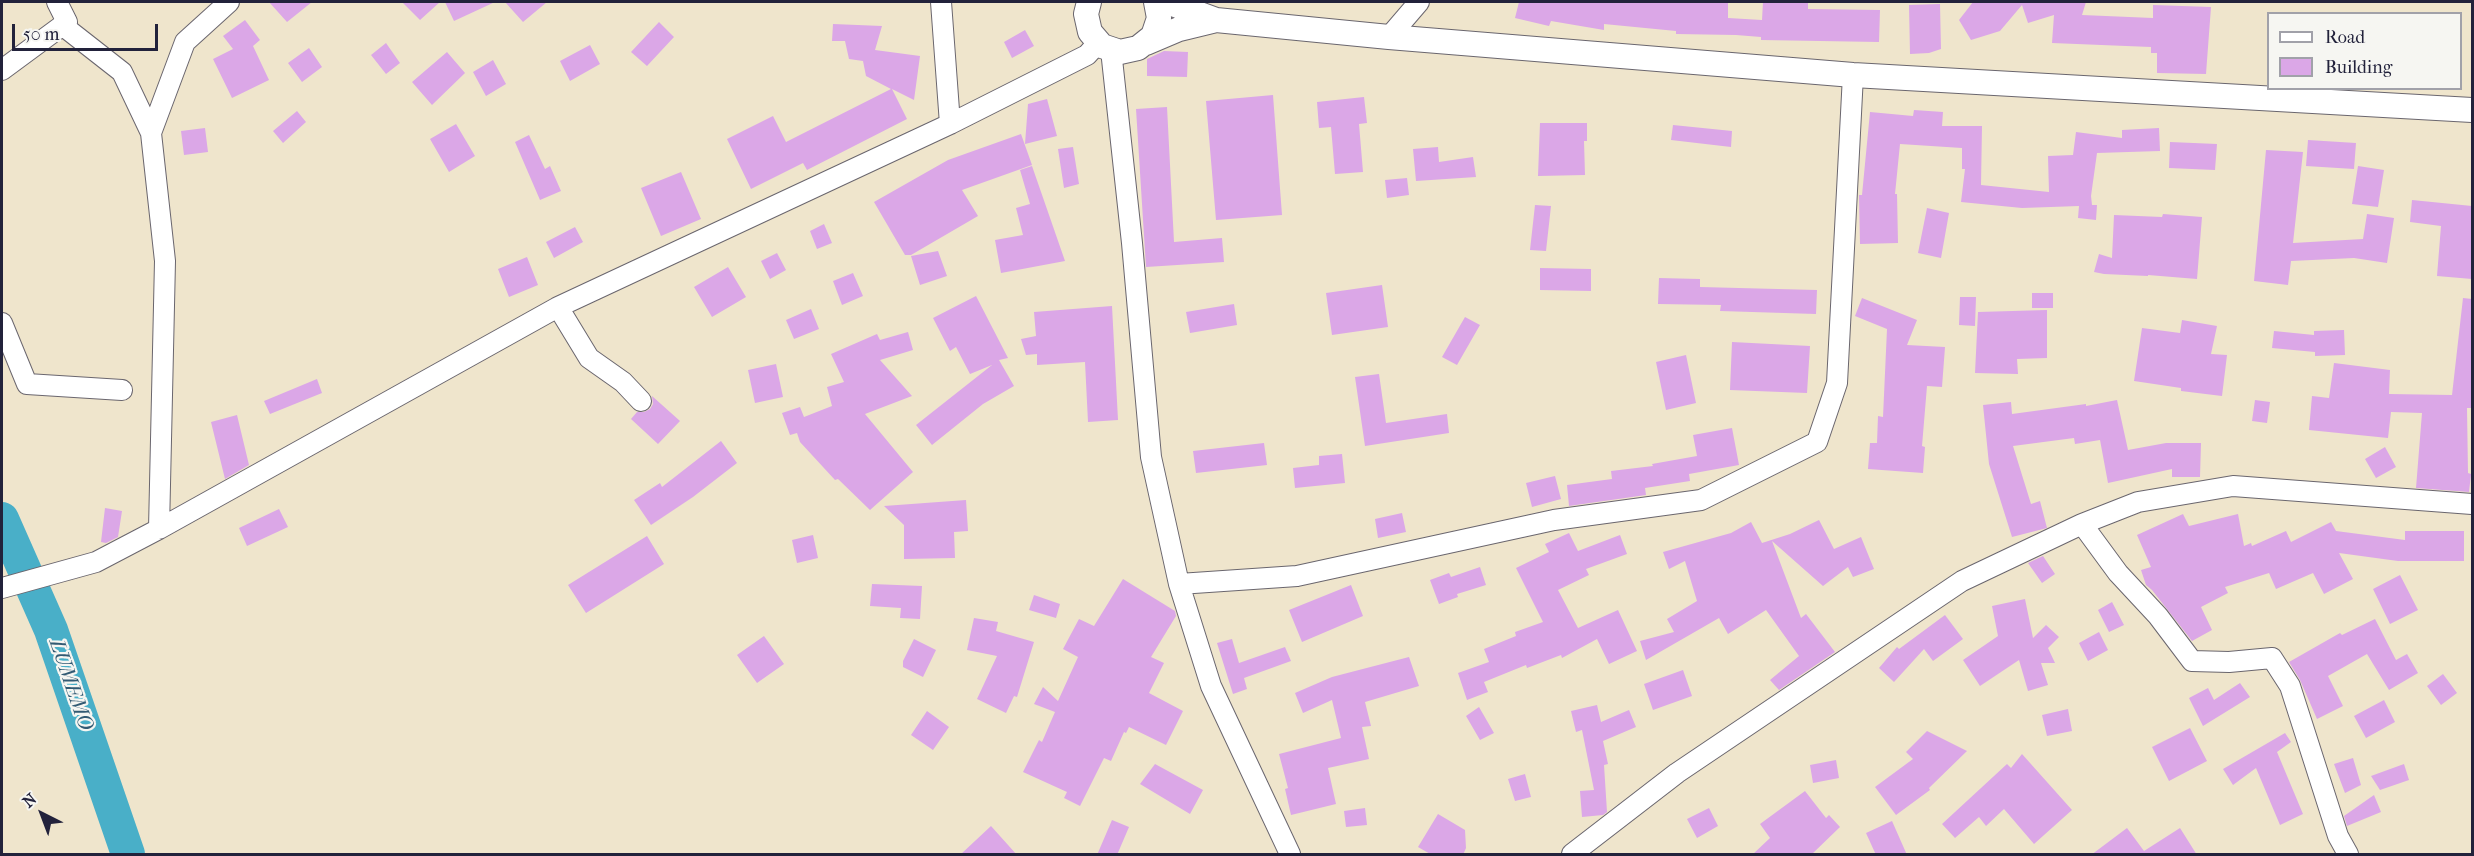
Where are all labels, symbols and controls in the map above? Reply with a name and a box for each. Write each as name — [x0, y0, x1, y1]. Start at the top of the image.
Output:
scale bar — [15, 12, 160, 50]
legend — [2267, 12, 2462, 90]
text: 50 m — [23, 24, 59, 45]
text: Road — [2325, 27, 2365, 48]
text: Building — [2325, 57, 2392, 78]
water label: LUMEMO — [43, 636, 97, 734]
north arrow — [12, 784, 72, 844]
text: N — [19, 789, 40, 811]

